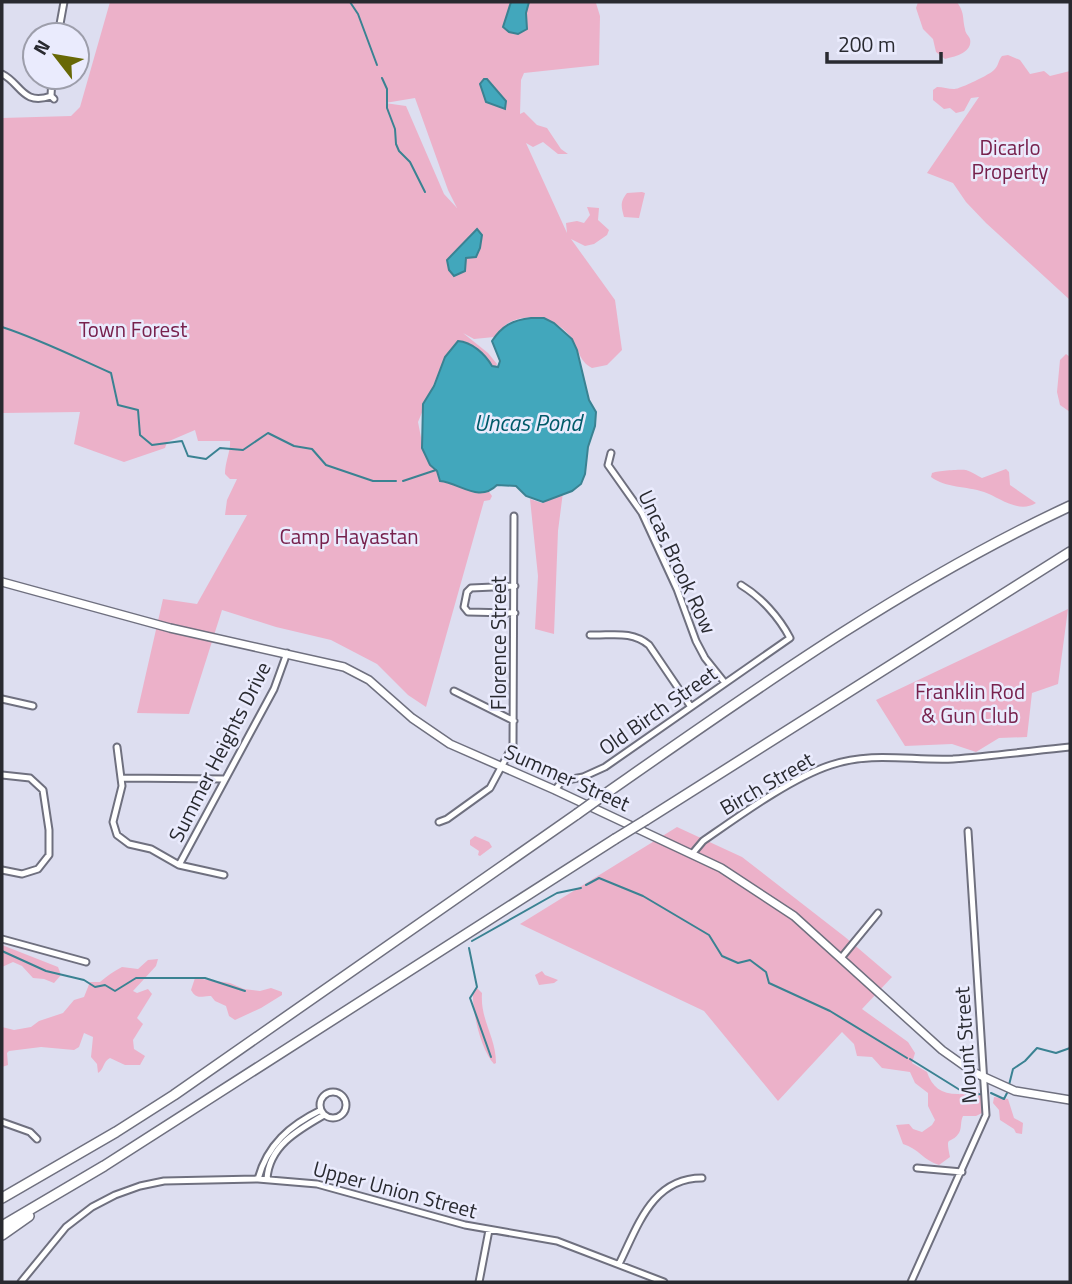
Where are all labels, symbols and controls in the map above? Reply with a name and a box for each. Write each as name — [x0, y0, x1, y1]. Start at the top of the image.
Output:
north arrow — [21, 21, 91, 91]
scale bar — [827, 21, 941, 65]
text: 200 m — [838, 28, 895, 60]
text: N — [25, 34, 57, 60]
park label: Dicarlo Property — [971, 131, 1049, 187]
park label: Town Forest — [79, 313, 188, 345]
water label: Uncas Pond — [474, 405, 584, 440]
street label: Uncas Brook Row — [631, 484, 725, 639]
park label: Camp Hayastan — [279, 520, 419, 552]
street label: Florence Street — [482, 575, 514, 710]
street label: Summer Heights Drive — [160, 656, 279, 848]
street label: Old Birch Street — [592, 657, 724, 763]
park label: Franklin Rod & Gun Club — [915, 675, 1025, 731]
street label: Summer Street — [500, 735, 636, 819]
street label: Birch Street — [714, 743, 820, 823]
street label: Mount Street — [945, 985, 985, 1105]
street label: Upper Union Street — [310, 1152, 481, 1226]

